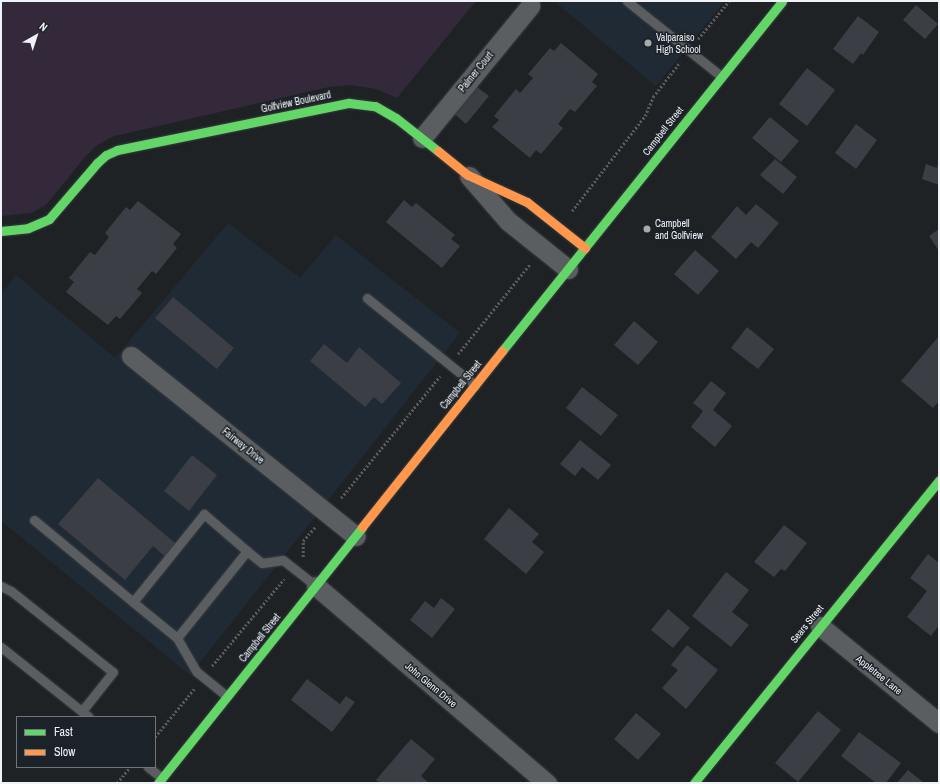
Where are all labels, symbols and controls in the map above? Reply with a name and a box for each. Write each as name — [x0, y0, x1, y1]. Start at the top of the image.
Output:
north arrow — [16, 16, 56, 56]
text: N — [37, 19, 50, 34]
place label: Valparaiso High School — [656, 31, 701, 54]
marker: Valparaiso High School — [643, 38, 653, 48]
street label: Palmer Court — [456, 49, 496, 95]
street label: Golfview Boulevard — [260, 89, 332, 115]
street label: Campbell Street — [640, 104, 686, 158]
place label: Campbell and Golfview — [655, 217, 703, 240]
marker: Campbell and Golfview — [642, 224, 652, 234]
street label: Campbell Street — [438, 358, 484, 412]
street label: Fairway Drive — [220, 425, 266, 467]
street label: Sears Street — [788, 603, 826, 645]
street label: Campbell Street — [237, 611, 283, 665]
street label: Appletree Lane — [854, 653, 904, 697]
street label: John Glenn Drive — [403, 660, 459, 710]
legend — [16, 716, 156, 768]
text: Fast — [54, 724, 73, 740]
text: Slow — [54, 744, 75, 760]

